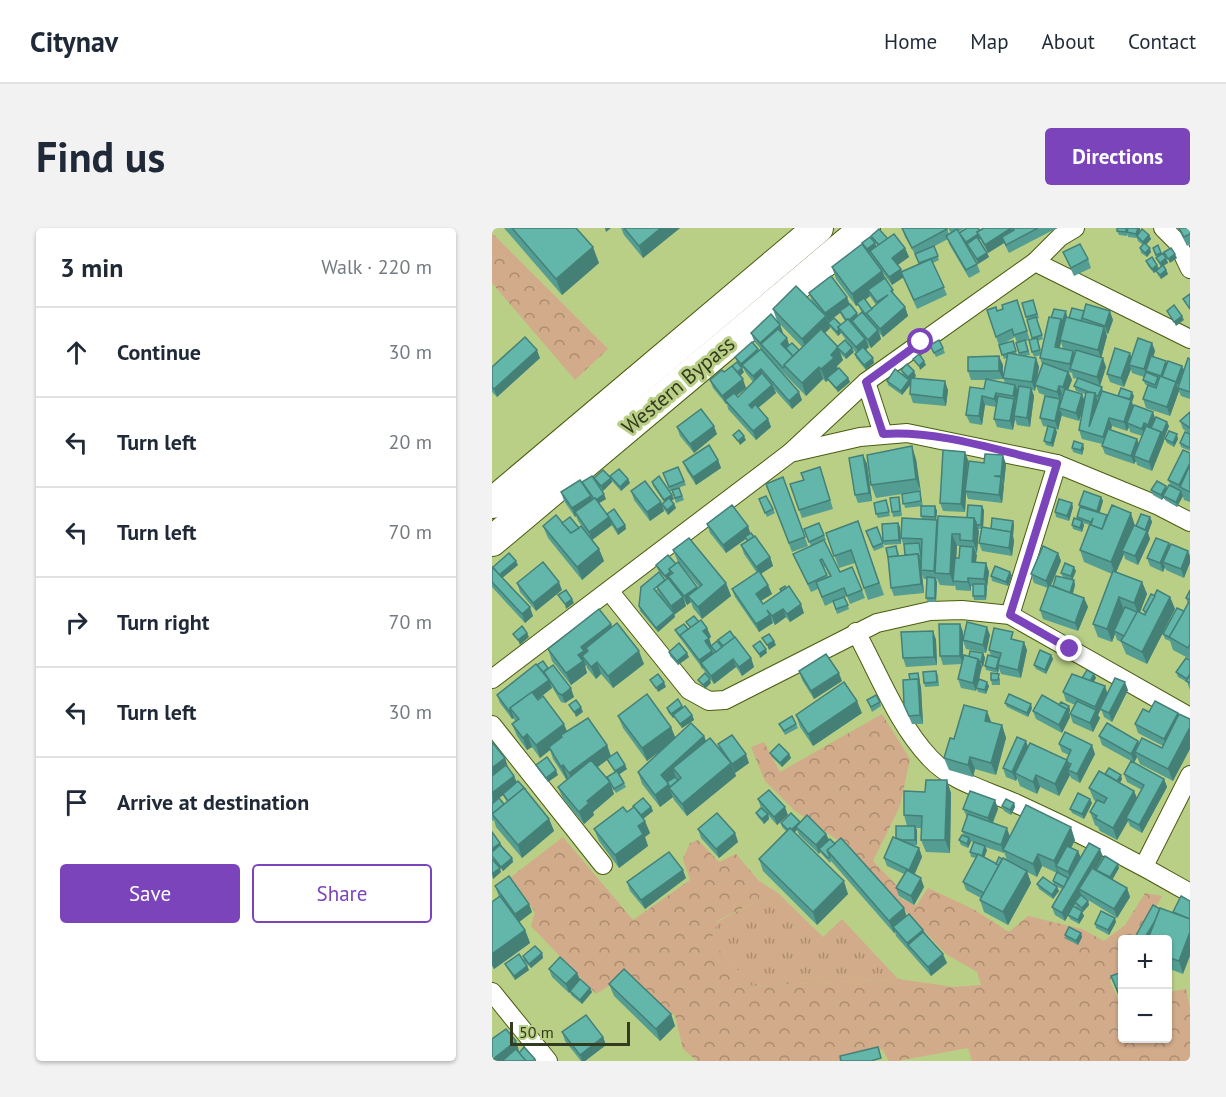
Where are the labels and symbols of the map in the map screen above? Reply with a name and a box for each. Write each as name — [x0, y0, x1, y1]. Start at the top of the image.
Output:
route start — [907, 328, 933, 354]
street label: Western Bypass — [616, 330, 740, 440]
route end — [1056, 635, 1082, 661]
scale bar — [510, 1019, 630, 1046]

